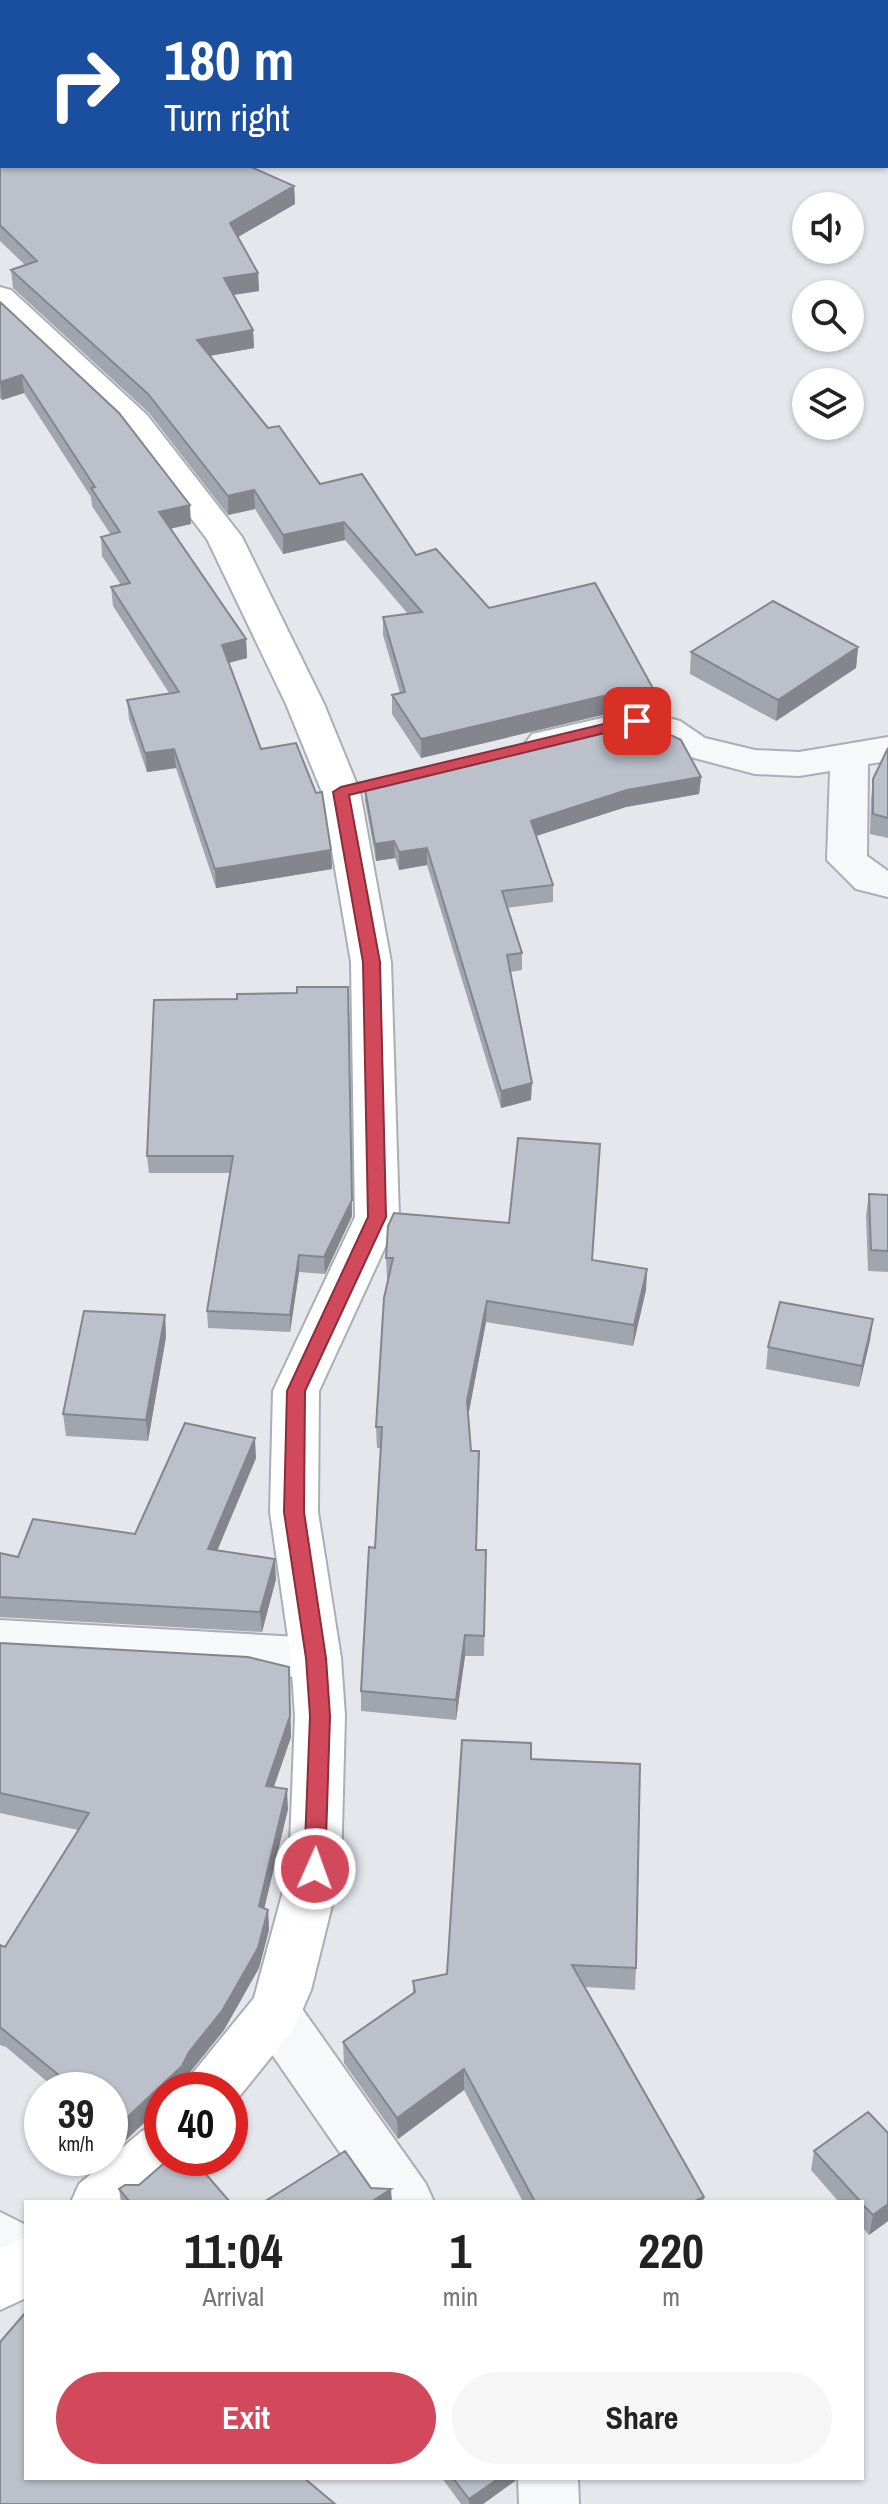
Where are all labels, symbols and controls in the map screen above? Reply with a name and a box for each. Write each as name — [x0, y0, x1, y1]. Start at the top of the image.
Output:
text: 180 m — [164, 22, 294, 97]
icon: right — [32, 32, 136, 136]
text: Turn right — [164, 94, 289, 142]
map controls — [792, 192, 864, 440]
button: sound — [792, 192, 864, 264]
button: search — [792, 280, 864, 352]
button: layers — [792, 368, 864, 440]
pin — [603, 687, 671, 755]
icon: arrive — [615, 699, 659, 743]
position arrow — [273, 1827, 357, 1911]
speed limit sign: 40 — [144, 2072, 248, 2176]
text: 39 — [58, 2087, 94, 2140]
text: km/h — [58, 2130, 94, 2157]
text: 11:04 — [184, 2218, 283, 2283]
text: 1 — [449, 2218, 471, 2283]
text: 220 — [638, 2218, 704, 2283]
text: Arrival — [203, 2279, 264, 2314]
text: min — [443, 2279, 478, 2314]
text: m — [662, 2279, 680, 2314]
button: Exit — [56, 2372, 436, 2464]
button: Share — [452, 2372, 832, 2464]

